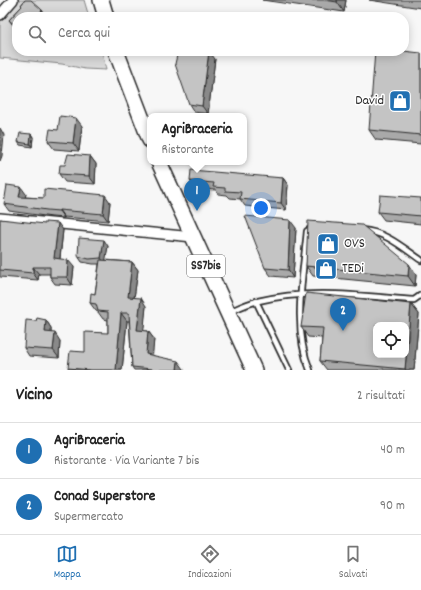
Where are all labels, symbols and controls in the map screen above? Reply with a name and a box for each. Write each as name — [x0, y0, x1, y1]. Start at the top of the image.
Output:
search box — [12, 12, 409, 56]
icon: search — [26, 23, 48, 45]
text: Cerca qui — [58, 23, 110, 45]
shop icon: David — [387, 88, 413, 114]
place label: David — [355, 91, 384, 111]
popup — [147, 113, 247, 165]
text: AgriBraceria — [162, 119, 232, 141]
text: Ristorante — [162, 141, 214, 160]
pin: 1 — [184, 178, 210, 211]
your location — [251, 198, 271, 218]
shop icon: OVS — [315, 231, 341, 257]
place label: OVS — [344, 234, 365, 254]
road number: SS7bis — [187, 255, 225, 277]
shop icon: TEDi — [313, 256, 339, 282]
place label: TEDi — [342, 259, 364, 279]
pin: 2 — [330, 298, 356, 331]
map controls — [373, 322, 409, 358]
button: locate — [373, 322, 409, 358]
text: Vicino — [16, 384, 53, 408]
text: 2 risultati — [357, 387, 405, 406]
text: AgriBraceria — [54, 430, 125, 452]
text: 1 — [28, 441, 30, 460]
text: 40 m — [381, 441, 405, 460]
text: Ristorante · Via Variante 7 bis — [54, 452, 199, 471]
text: Conad Superstore — [54, 486, 155, 508]
text: 2 — [26, 497, 32, 516]
text: 90 m — [380, 497, 405, 516]
text: Supermercato — [54, 508, 123, 527]
tab: Mappa — [54, 543, 81, 583]
tab: Indicazioni — [188, 543, 231, 583]
tab: Salvati — [339, 543, 367, 583]

